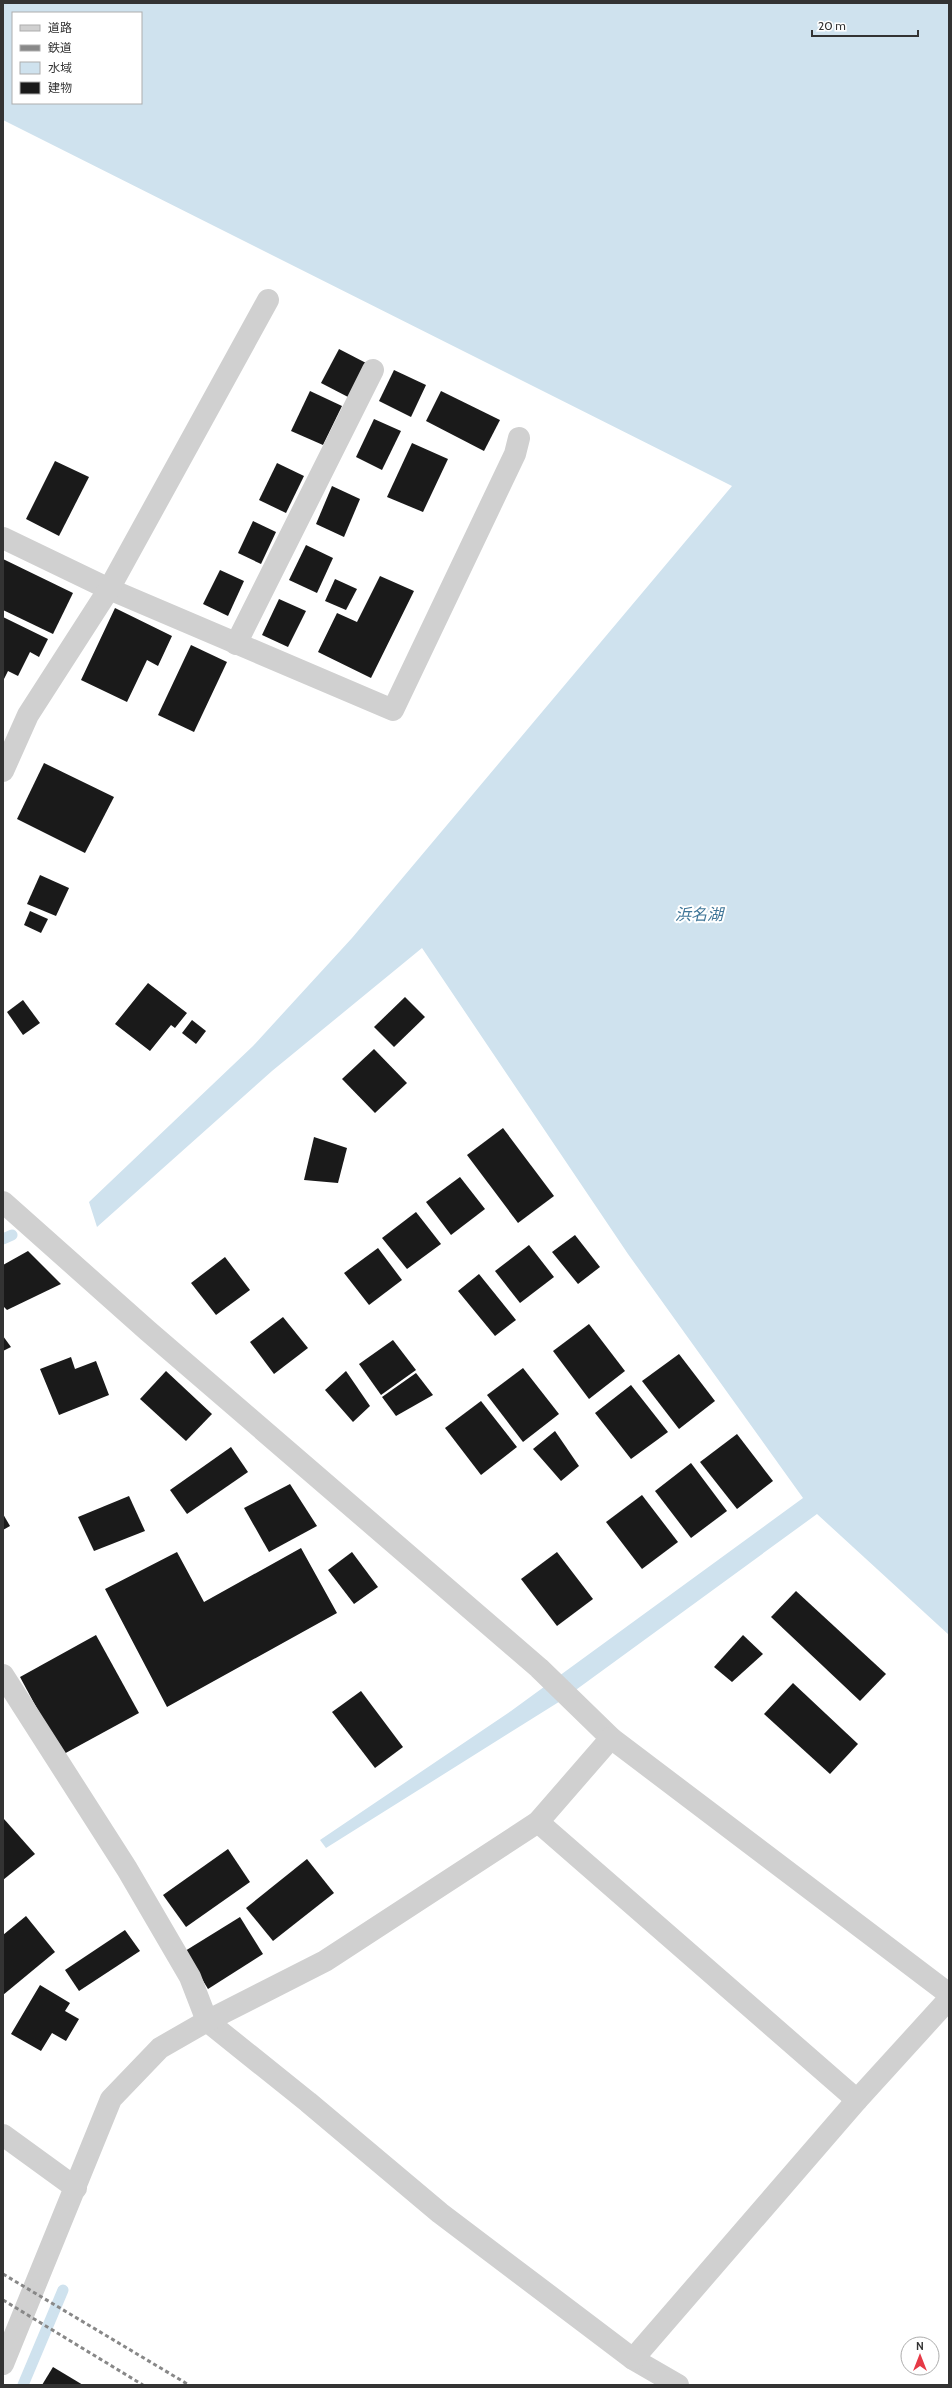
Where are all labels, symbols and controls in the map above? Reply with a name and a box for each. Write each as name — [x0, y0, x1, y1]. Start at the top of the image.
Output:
legend — [12, 12, 142, 104]
scale bar — [812, 12, 918, 38]
text: 20 m — [818, 18, 846, 33]
text: 道路 — [48, 20, 72, 35]
text: 鉄道 — [48, 40, 72, 55]
text: 水域 — [48, 60, 72, 75]
text: 建物 — [48, 80, 72, 95]
water label: 浜名湖 — [675, 905, 726, 924]
north arrow — [900, 2336, 940, 2376]
text: N — [916, 2339, 924, 2353]

